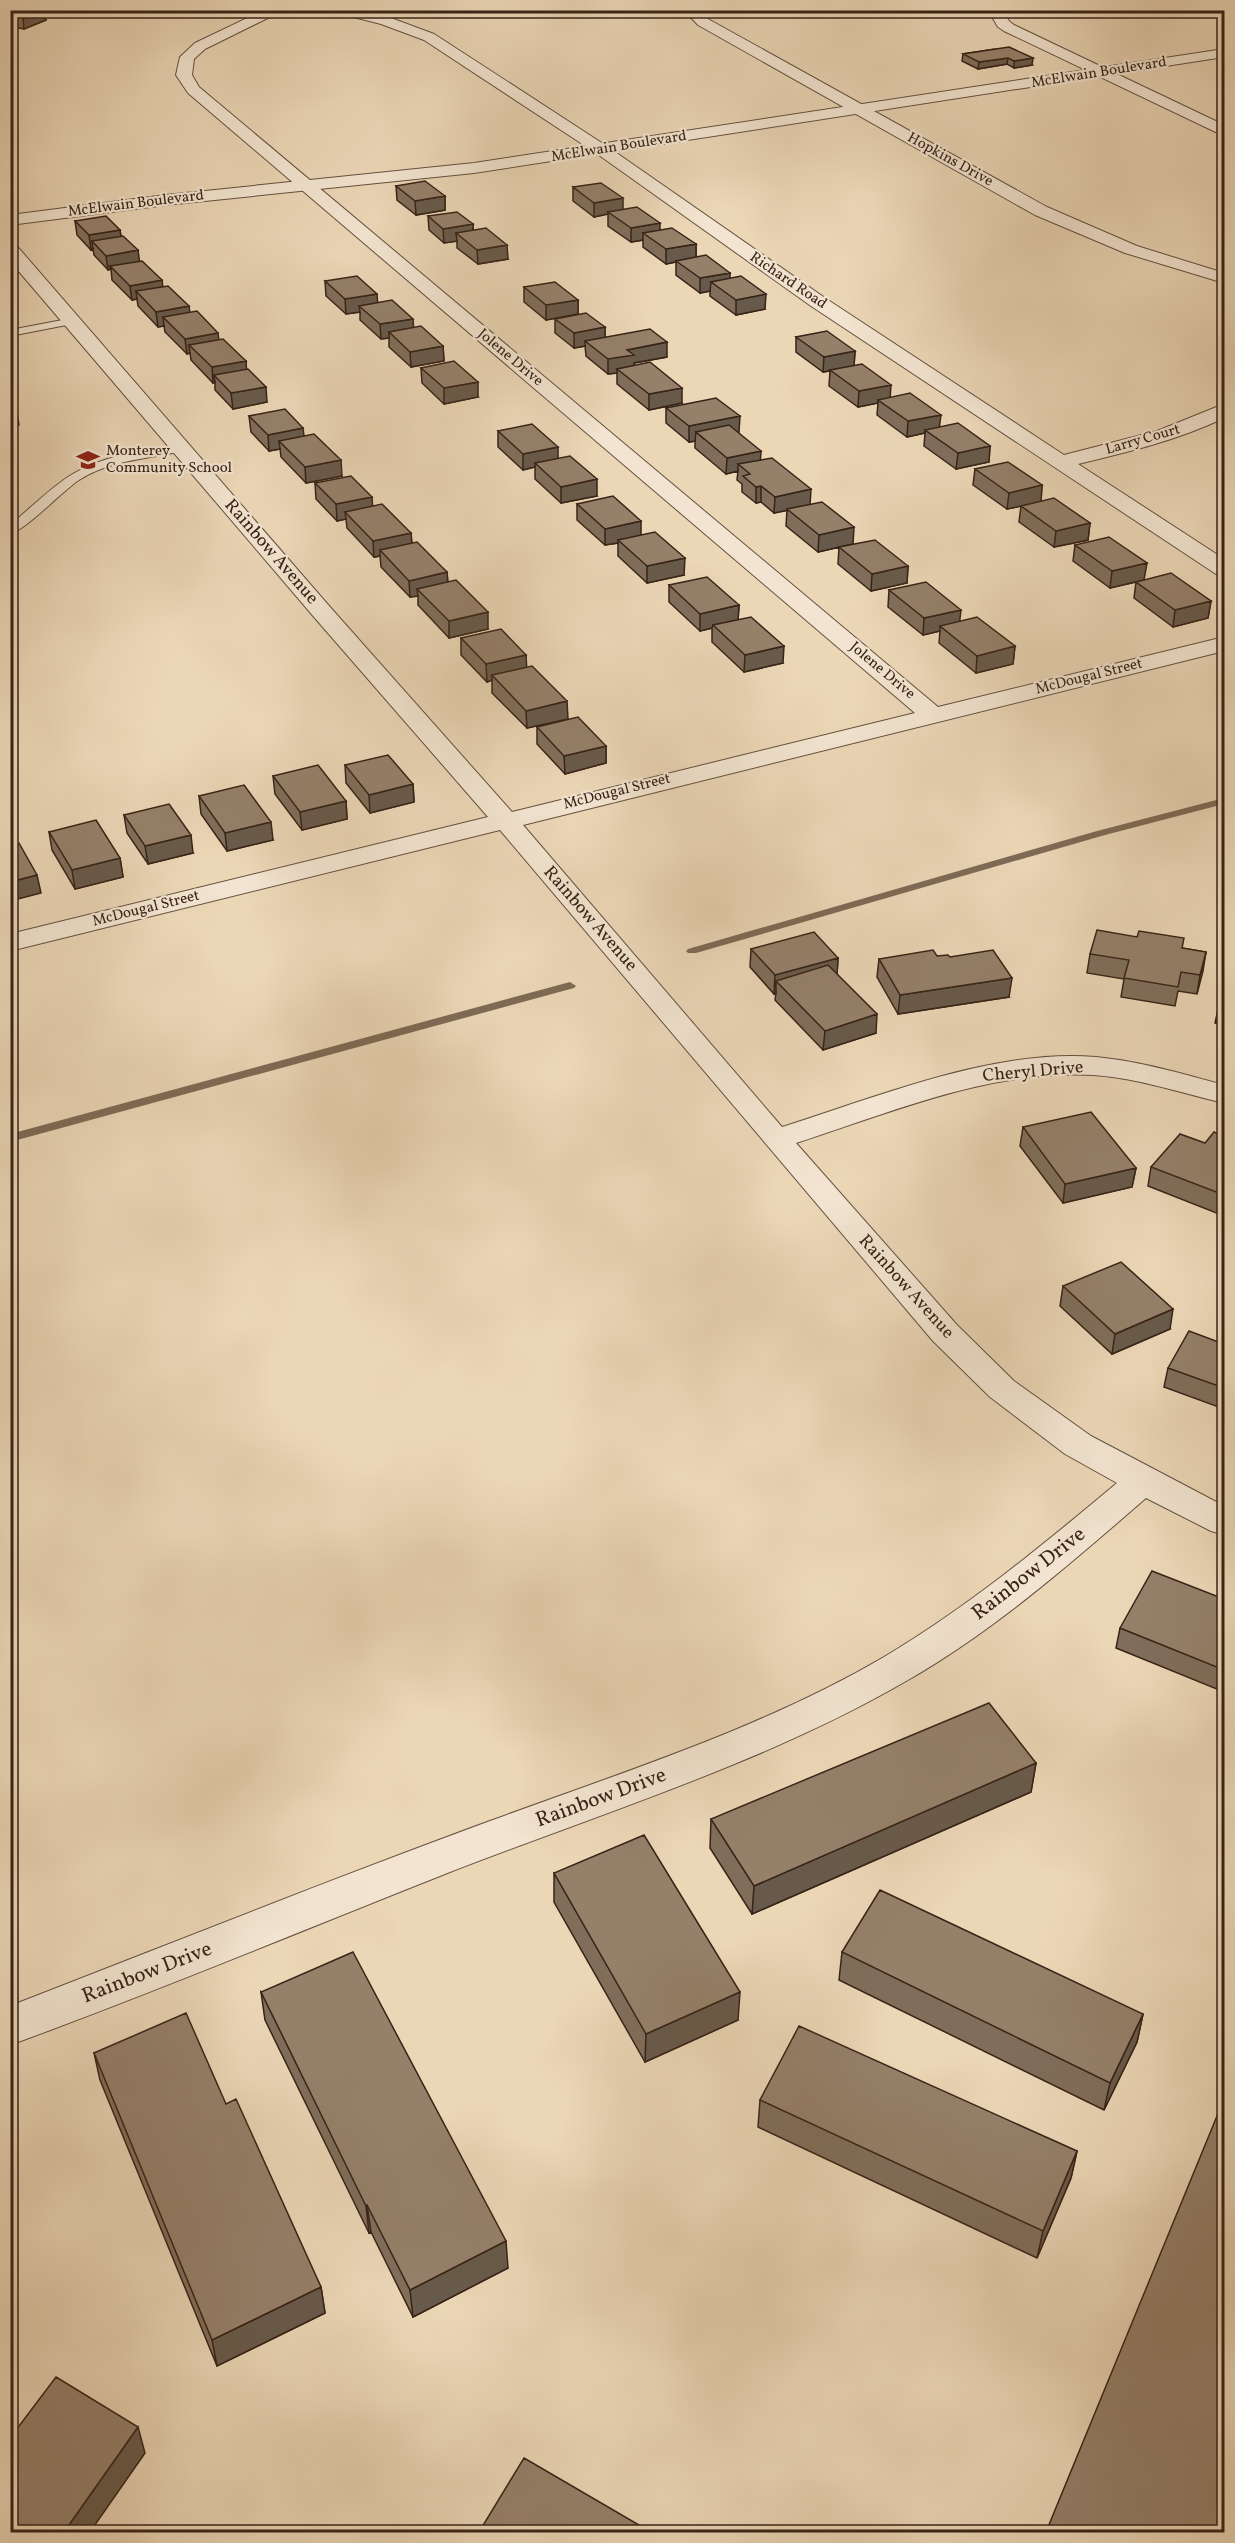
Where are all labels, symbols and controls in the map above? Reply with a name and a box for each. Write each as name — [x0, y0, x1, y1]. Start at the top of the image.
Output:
street label: McElwain Boulevard — [1030, 52, 1168, 94]
street label: McElwain Boulevard — [550, 126, 688, 168]
street label: Hopkins Drive — [903, 128, 997, 192]
street label: McElwain Boulevard — [67, 185, 205, 223]
street label: Richard Road — [745, 247, 831, 315]
street label: Jolene Drive — [473, 324, 547, 392]
street label: Larry Court — [1103, 419, 1183, 461]
place label: Monterey Community School — [106, 441, 232, 479]
school or university icon: Monterey Community School — [75, 447, 101, 473]
street label: Rainbow Avenue — [218, 494, 324, 610]
street label: Jolene Drive — [845, 637, 919, 705]
street label: McDougal Street — [1033, 654, 1145, 700]
street label: McDougal Street — [561, 769, 673, 815]
street label: Rainbow Avenue — [537, 861, 643, 977]
street label: McDougal Street — [90, 886, 202, 932]
street label: Cheryl Drive — [981, 1055, 1085, 1089]
street label: Rainbow Avenue — [852, 1229, 960, 1345]
street label: Rainbow Drive — [966, 1520, 1092, 1628]
street label: Rainbow Drive — [532, 1761, 670, 1835]
street label: Rainbow Drive — [78, 1935, 216, 2011]

